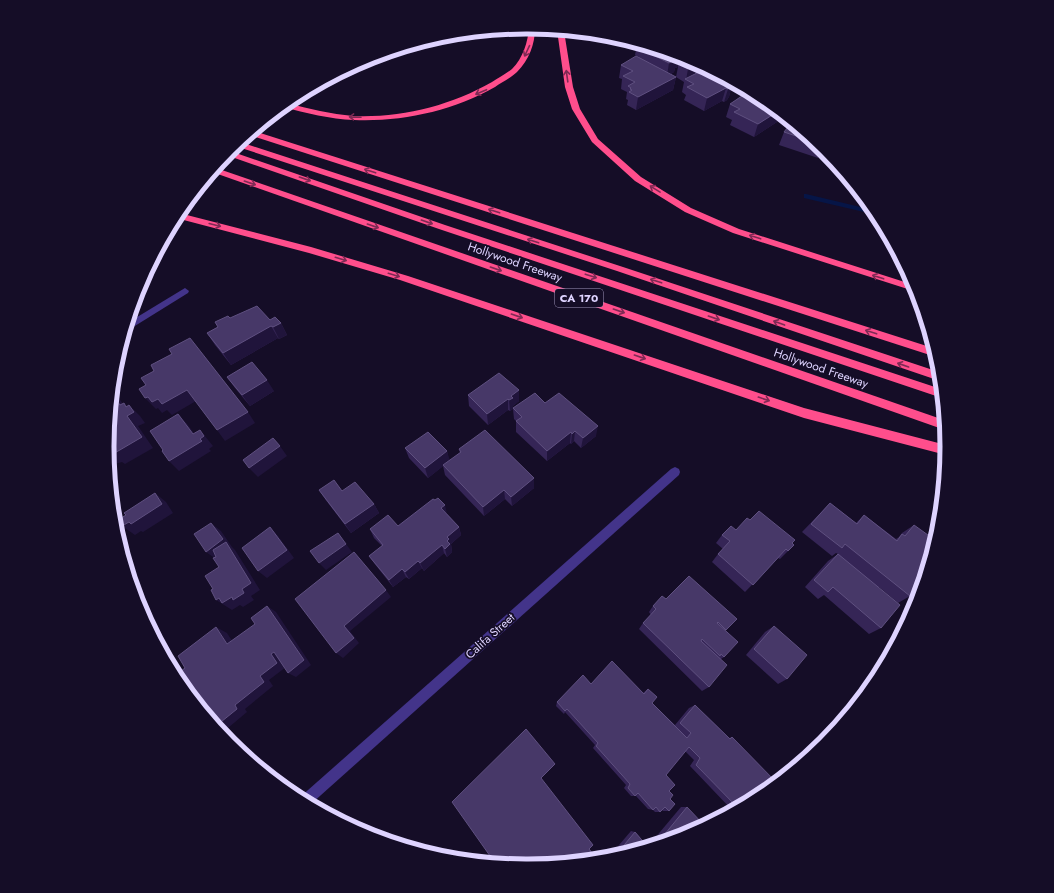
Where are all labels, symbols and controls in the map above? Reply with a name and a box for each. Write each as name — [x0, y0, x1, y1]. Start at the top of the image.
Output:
one-way arrow — [523, 44, 530, 56]
one-way arrow — [563, 70, 571, 83]
one-way arrow — [475, 89, 487, 96]
one-way arrow — [348, 114, 361, 121]
one-way arrow — [364, 167, 377, 174]
one-way arrow — [298, 176, 311, 183]
one-way arrow — [244, 180, 256, 188]
one-way arrow — [649, 185, 661, 193]
one-way arrow — [488, 207, 501, 214]
one-way arrow — [421, 218, 433, 226]
one-way arrow — [208, 222, 221, 229]
one-way arrow — [366, 223, 379, 230]
one-way arrow — [748, 233, 761, 240]
street label: Hollywood Freeway — [465, 237, 565, 287]
one-way arrow — [527, 237, 540, 244]
one-way arrow — [334, 256, 347, 263]
one-way arrow — [489, 265, 501, 273]
one-way arrow — [387, 272, 400, 279]
one-way arrow — [584, 273, 597, 280]
one-way arrow — [872, 273, 885, 280]
one-way arrow — [651, 277, 663, 285]
road number: CA 170 — [555, 289, 603, 307]
one-way arrow — [612, 308, 624, 316]
one-way arrow — [511, 313, 524, 320]
one-way arrow — [707, 314, 719, 322]
one-way arrow — [774, 319, 786, 327]
one-way arrow — [865, 328, 878, 335]
street label: Hollywood Freeway — [771, 343, 871, 393]
one-way arrow — [634, 354, 646, 362]
one-way arrow — [897, 360, 909, 368]
one-way arrow — [757, 396, 770, 403]
street label: Califa Street — [461, 609, 519, 663]

